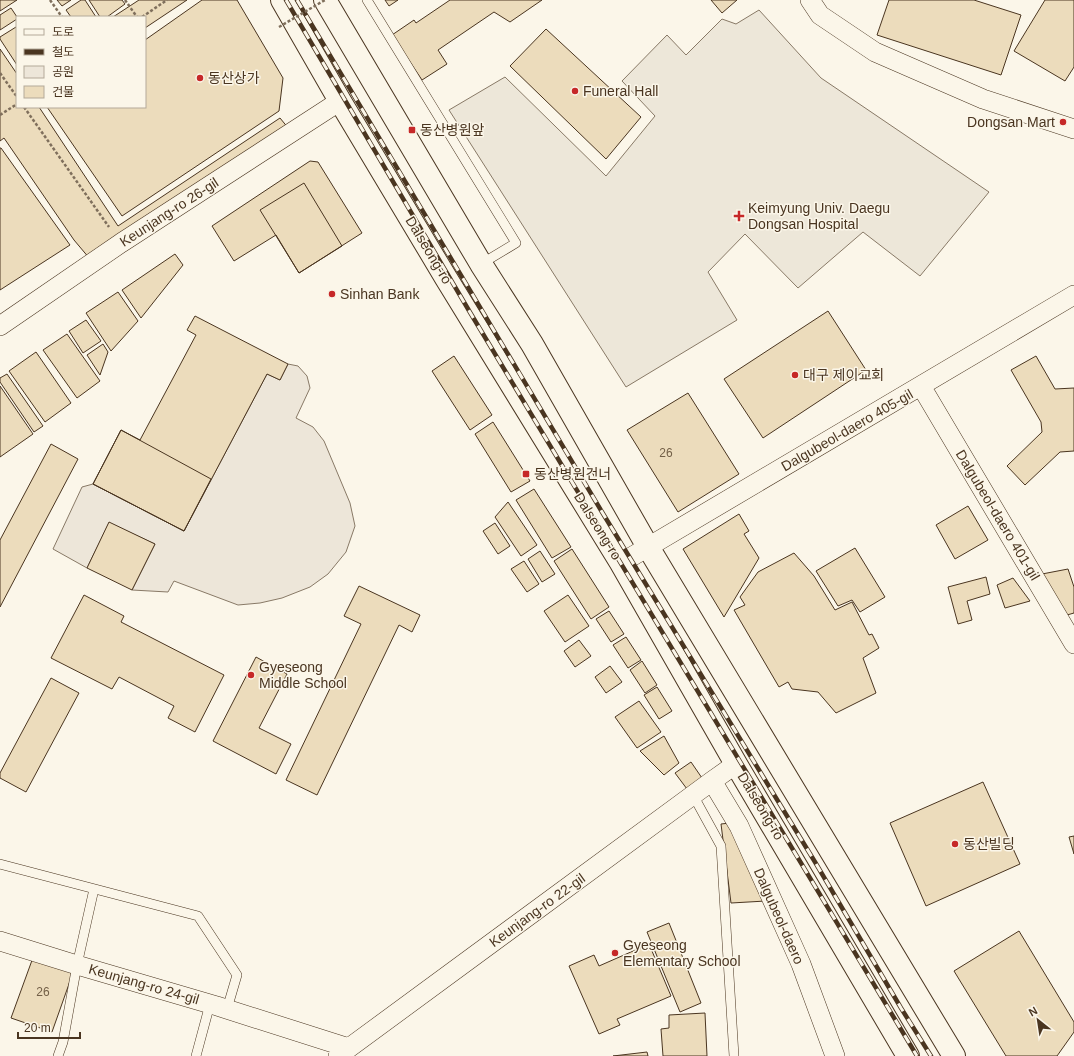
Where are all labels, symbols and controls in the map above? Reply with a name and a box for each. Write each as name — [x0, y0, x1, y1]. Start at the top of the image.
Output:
legend — [16, 16, 146, 108]
text: 도로 — [52, 25, 74, 39]
text: 철도 — [52, 45, 74, 59]
text: 공원 — [52, 65, 74, 79]
place label: 동산상가 — [208, 70, 260, 86]
marker: 동산상가 — [195, 73, 205, 83]
place label: Funeral Hall — [583, 83, 658, 99]
text: 건물 — [52, 85, 74, 99]
marker: Funeral Hall — [570, 86, 580, 96]
place label: Dongsan Mart — [967, 114, 1055, 130]
marker: Dongsan Mart — [1058, 117, 1068, 127]
place label: 동산병원앞 — [420, 122, 485, 138]
marker: 동산병원앞 — [407, 125, 417, 135]
street label: Keunjang-ro 26-gil — [117, 174, 221, 250]
place label: Keimyung Univ. Daegu Dongsan Hospital — [748, 200, 890, 232]
marker: Keimyung Univ. Daegu Dongsan Hospital — [733, 210, 745, 222]
street label: Dalseong-ro — [403, 213, 456, 287]
place label: Sinhan Bank — [340, 286, 420, 302]
marker: Sinhan Bank — [327, 289, 337, 299]
place label: 대구 제이교회 — [803, 367, 884, 383]
marker: 대구 제이교회 — [790, 370, 800, 380]
street label: Dalgubeol-daero 405-gil — [778, 386, 916, 474]
house number: 26 — [659, 446, 673, 460]
street label: Dalgubeol-daero 401-gil — [953, 447, 1043, 583]
place label: 동산병원건너 — [534, 466, 611, 482]
marker: 동산병원건너 — [521, 469, 531, 479]
street label: Dalseong-ro — [571, 489, 625, 563]
place label: Gyeseong Middle School — [259, 659, 347, 691]
marker: Gyeseong Middle School — [246, 670, 256, 680]
street label: Dalseong-ro — [735, 769, 788, 843]
place label: 동산빌딩 — [963, 836, 1015, 852]
marker: 동산빌딩 — [950, 839, 960, 849]
street label: Dalgubeol-daero — [751, 865, 807, 967]
street label: Keunjang-ro 22-gil — [486, 870, 588, 950]
place label: Gyeseong Elementary School — [623, 937, 741, 969]
marker: Gyeseong Elementary School — [610, 948, 620, 958]
street label: Keunjang-ro 24-gil — [87, 961, 201, 1007]
house number: 26 — [36, 985, 50, 999]
north arrow — [1018, 1000, 1058, 1040]
text: N — [1027, 1004, 1039, 1019]
scale bar — [18, 1014, 80, 1040]
text: 20 m — [24, 1021, 51, 1035]

